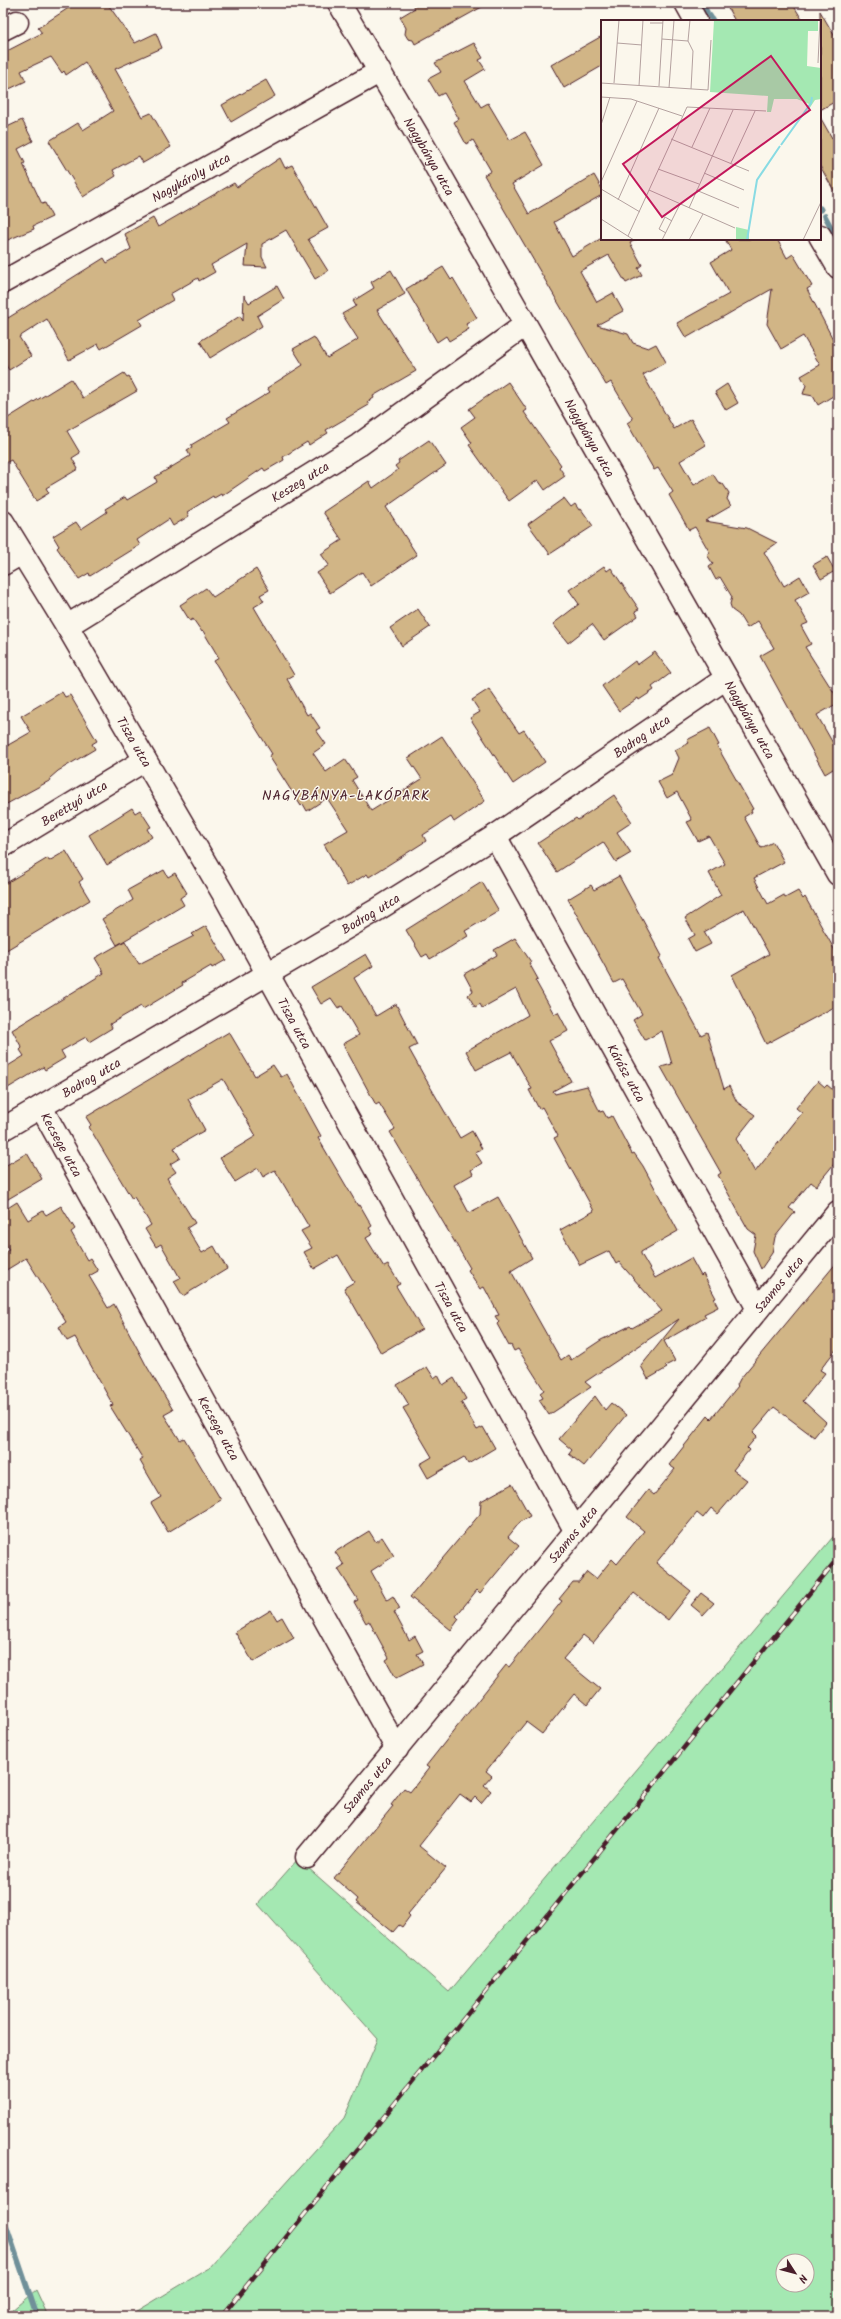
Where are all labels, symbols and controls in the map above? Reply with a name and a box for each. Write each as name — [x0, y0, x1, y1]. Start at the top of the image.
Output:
inset map — [601, 20, 821, 240]
street label: Nagybánya utca — [397, 114, 459, 200]
street label: Nagykároly utca — [148, 148, 235, 209]
street label: Nagybánya utca — [558, 395, 619, 482]
street label: Keszeg utca — [267, 457, 334, 509]
street label: Nagybánya utca — [718, 677, 780, 763]
street label: Bodrog utca — [609, 710, 675, 764]
street label: Tisza utca — [110, 713, 156, 772]
street label: Berettyó utca — [37, 776, 112, 833]
district label: NAGYBÁNYA-LAKÓPARK — [262, 785, 430, 807]
street label: Bodrog utca — [338, 889, 405, 941]
street label: Tisza utca — [271, 994, 316, 1053]
street label: Kárász utca — [601, 1041, 650, 1107]
street label: Bodrog utca — [58, 1053, 125, 1104]
street label: Kecsege utca — [34, 1109, 87, 1182]
street label: Szamos utca — [750, 1252, 810, 1318]
street label: Tisza utca — [428, 1278, 473, 1337]
street label: Kecsege utca — [191, 1392, 244, 1465]
street label: Szamos utca — [544, 1502, 604, 1569]
street label: Szamos utca — [338, 1752, 398, 1819]
north arrow — [775, 2253, 815, 2293]
text: N — [793, 2270, 812, 2286]

